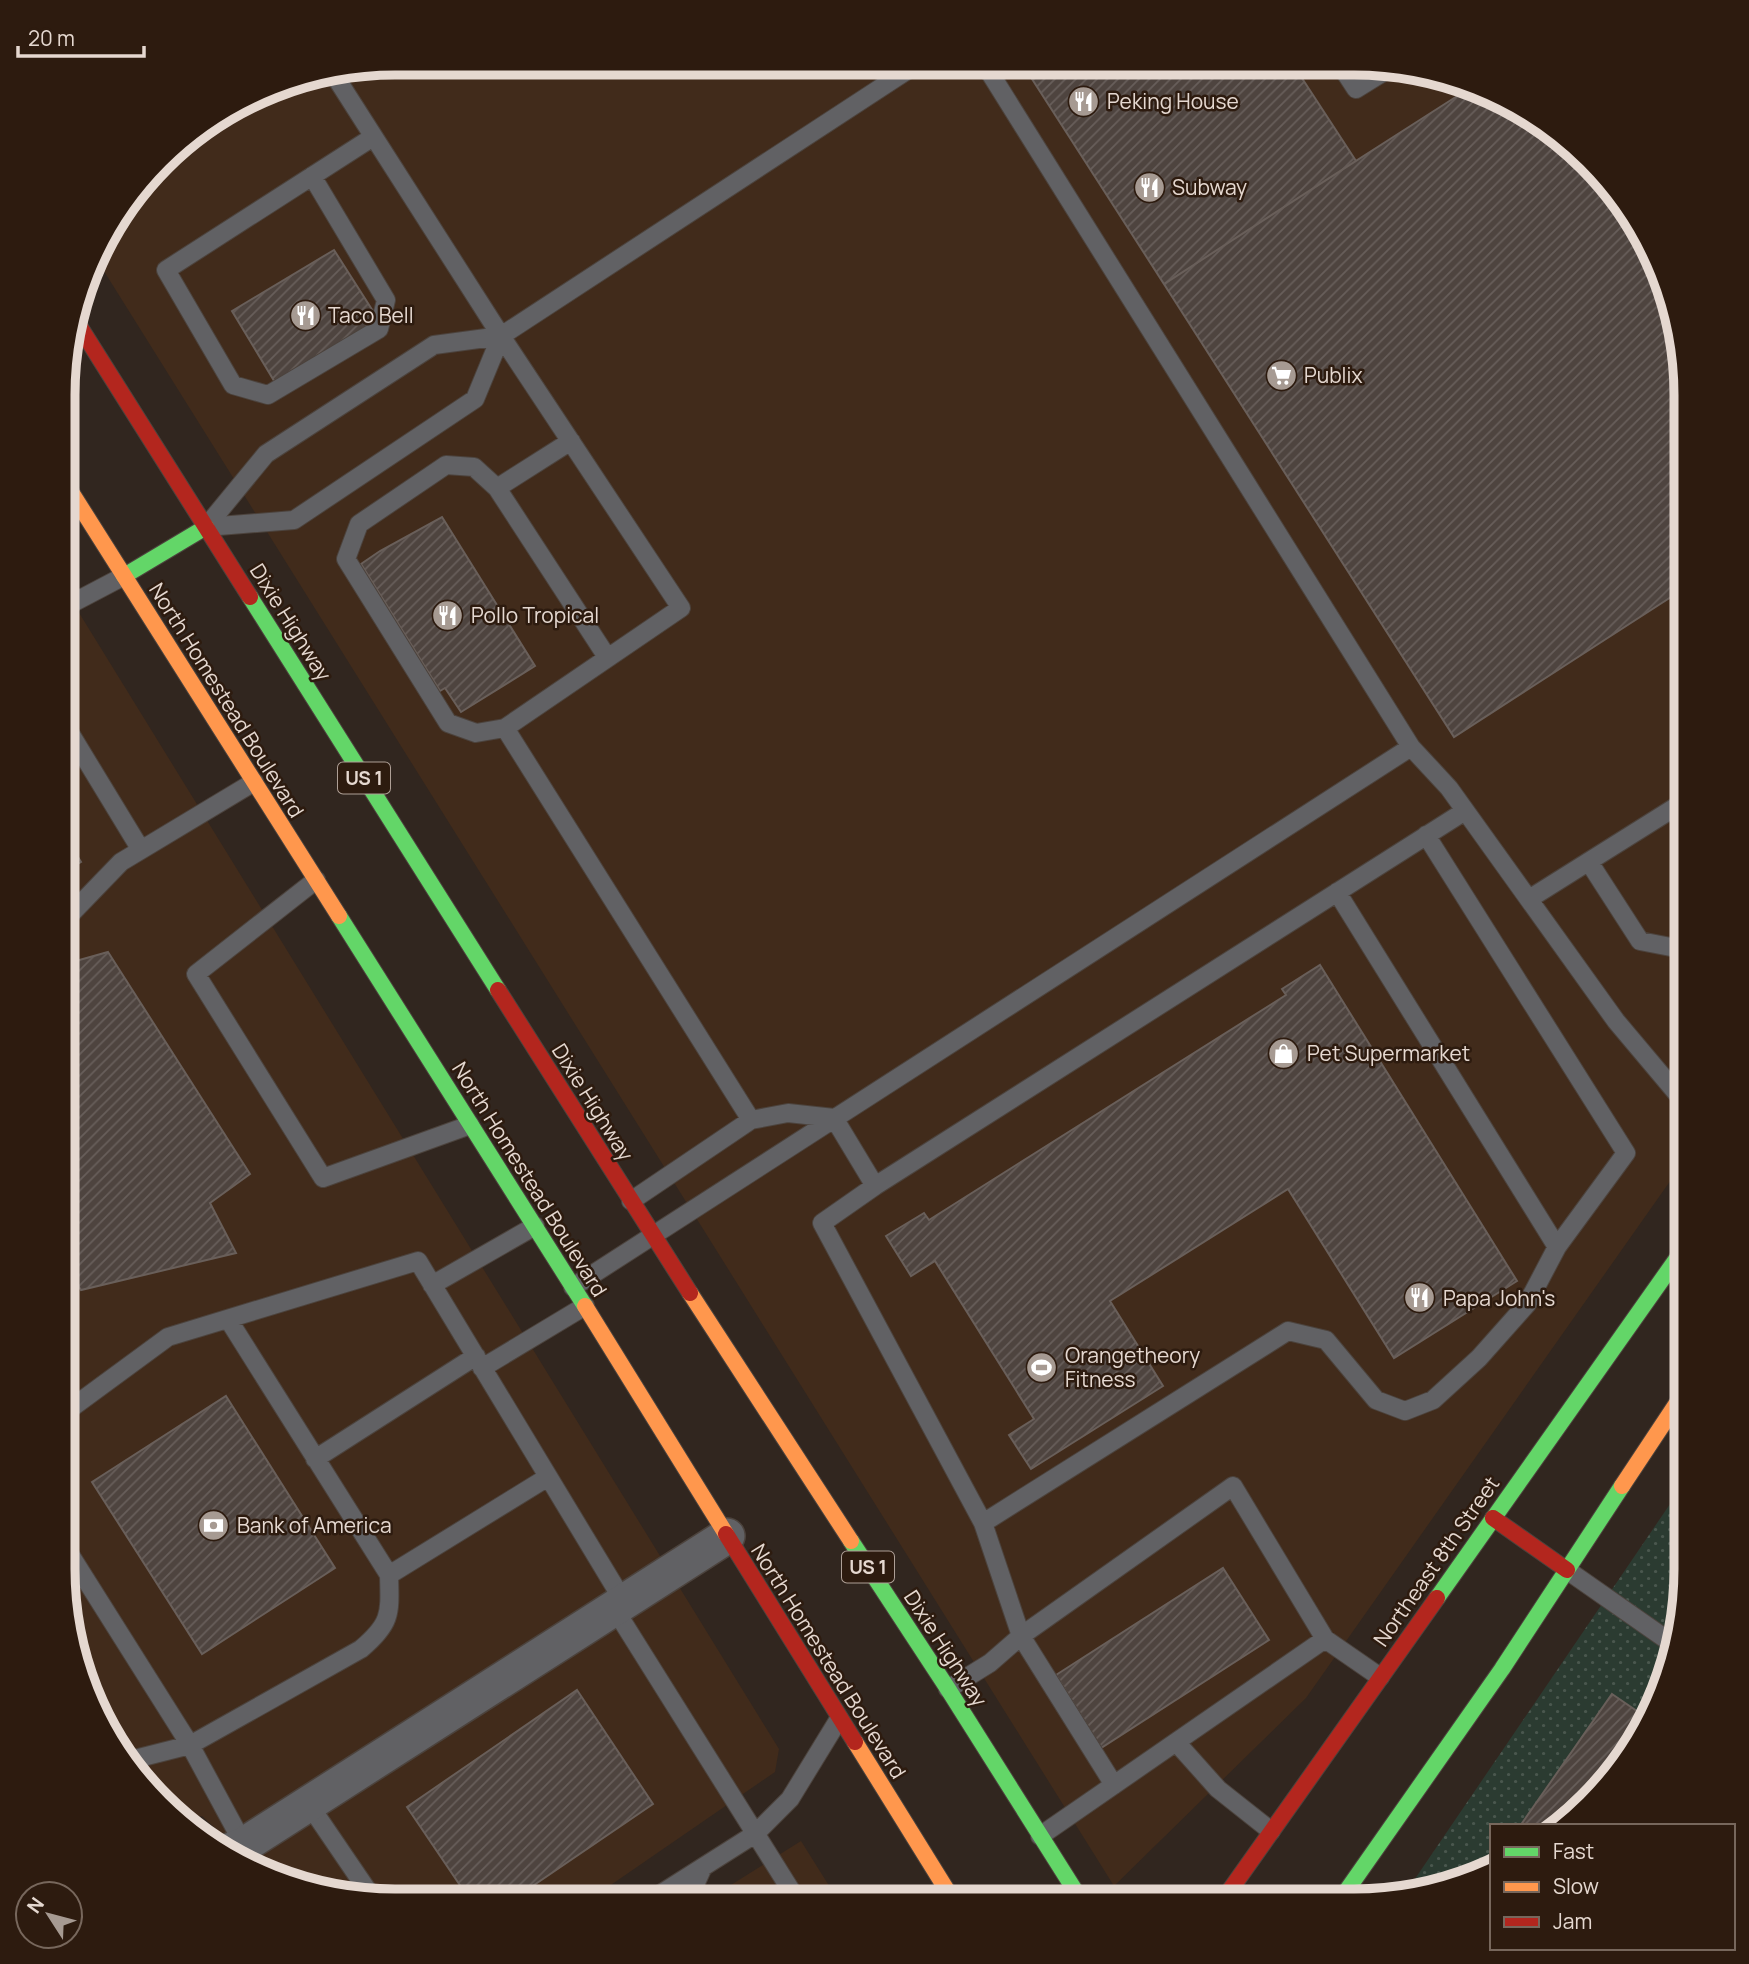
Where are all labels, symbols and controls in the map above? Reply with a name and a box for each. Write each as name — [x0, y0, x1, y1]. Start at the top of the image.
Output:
scale bar — [18, 14, 144, 58]
text: 20 m — [28, 24, 75, 52]
restaurant icon: Peking House — [1067, 84, 1101, 118]
place label: Peking House — [1107, 87, 1239, 115]
restaurant icon: Subway — [1132, 170, 1166, 204]
place label: Subway — [1172, 173, 1247, 201]
restaurant icon: Taco Bell — [288, 298, 322, 332]
place label: Taco Bell — [328, 301, 414, 329]
supermarket icon: Publix — [1264, 358, 1298, 392]
place label: Publix — [1304, 361, 1362, 389]
street label: Dixie Highway — [244, 558, 338, 686]
street label: North Homestead Boulevard — [143, 577, 311, 823]
restaurant icon: Pollo Tropical — [431, 598, 465, 632]
place label: Pollo Tropical — [471, 601, 599, 629]
road number: US 1 — [338, 762, 390, 793]
shop icon: Pet Supermarket — [1267, 1036, 1301, 1070]
street label: Dixie Highway — [546, 1038, 640, 1166]
place label: Pet Supermarket — [1307, 1039, 1470, 1067]
street label: North Homestead Boulevard — [446, 1056, 614, 1302]
restaurant icon: Papa John's — [1403, 1281, 1437, 1315]
place label: Papa John's — [1443, 1284, 1555, 1312]
place label: Orangetheory Fitness — [1065, 1341, 1200, 1393]
sports icon: Orangetheory Fitness — [1025, 1350, 1059, 1384]
street label: Northeast 8th Street — [1367, 1470, 1505, 1652]
bank icon: Bank of America — [197, 1508, 231, 1542]
place label: Bank of America — [237, 1511, 392, 1539]
street label: North Homestead Boulevard — [745, 1538, 913, 1784]
road number: US 1 — [842, 1552, 894, 1582]
street label: Dixie Highway — [898, 1585, 994, 1711]
legend — [1490, 1824, 1735, 1950]
text: Fast — [1553, 1837, 1594, 1865]
text: Slow — [1553, 1872, 1599, 1900]
north arrow — [14, 1880, 84, 1950]
text: N — [21, 1892, 50, 1918]
text: Jam — [1553, 1907, 1592, 1935]

